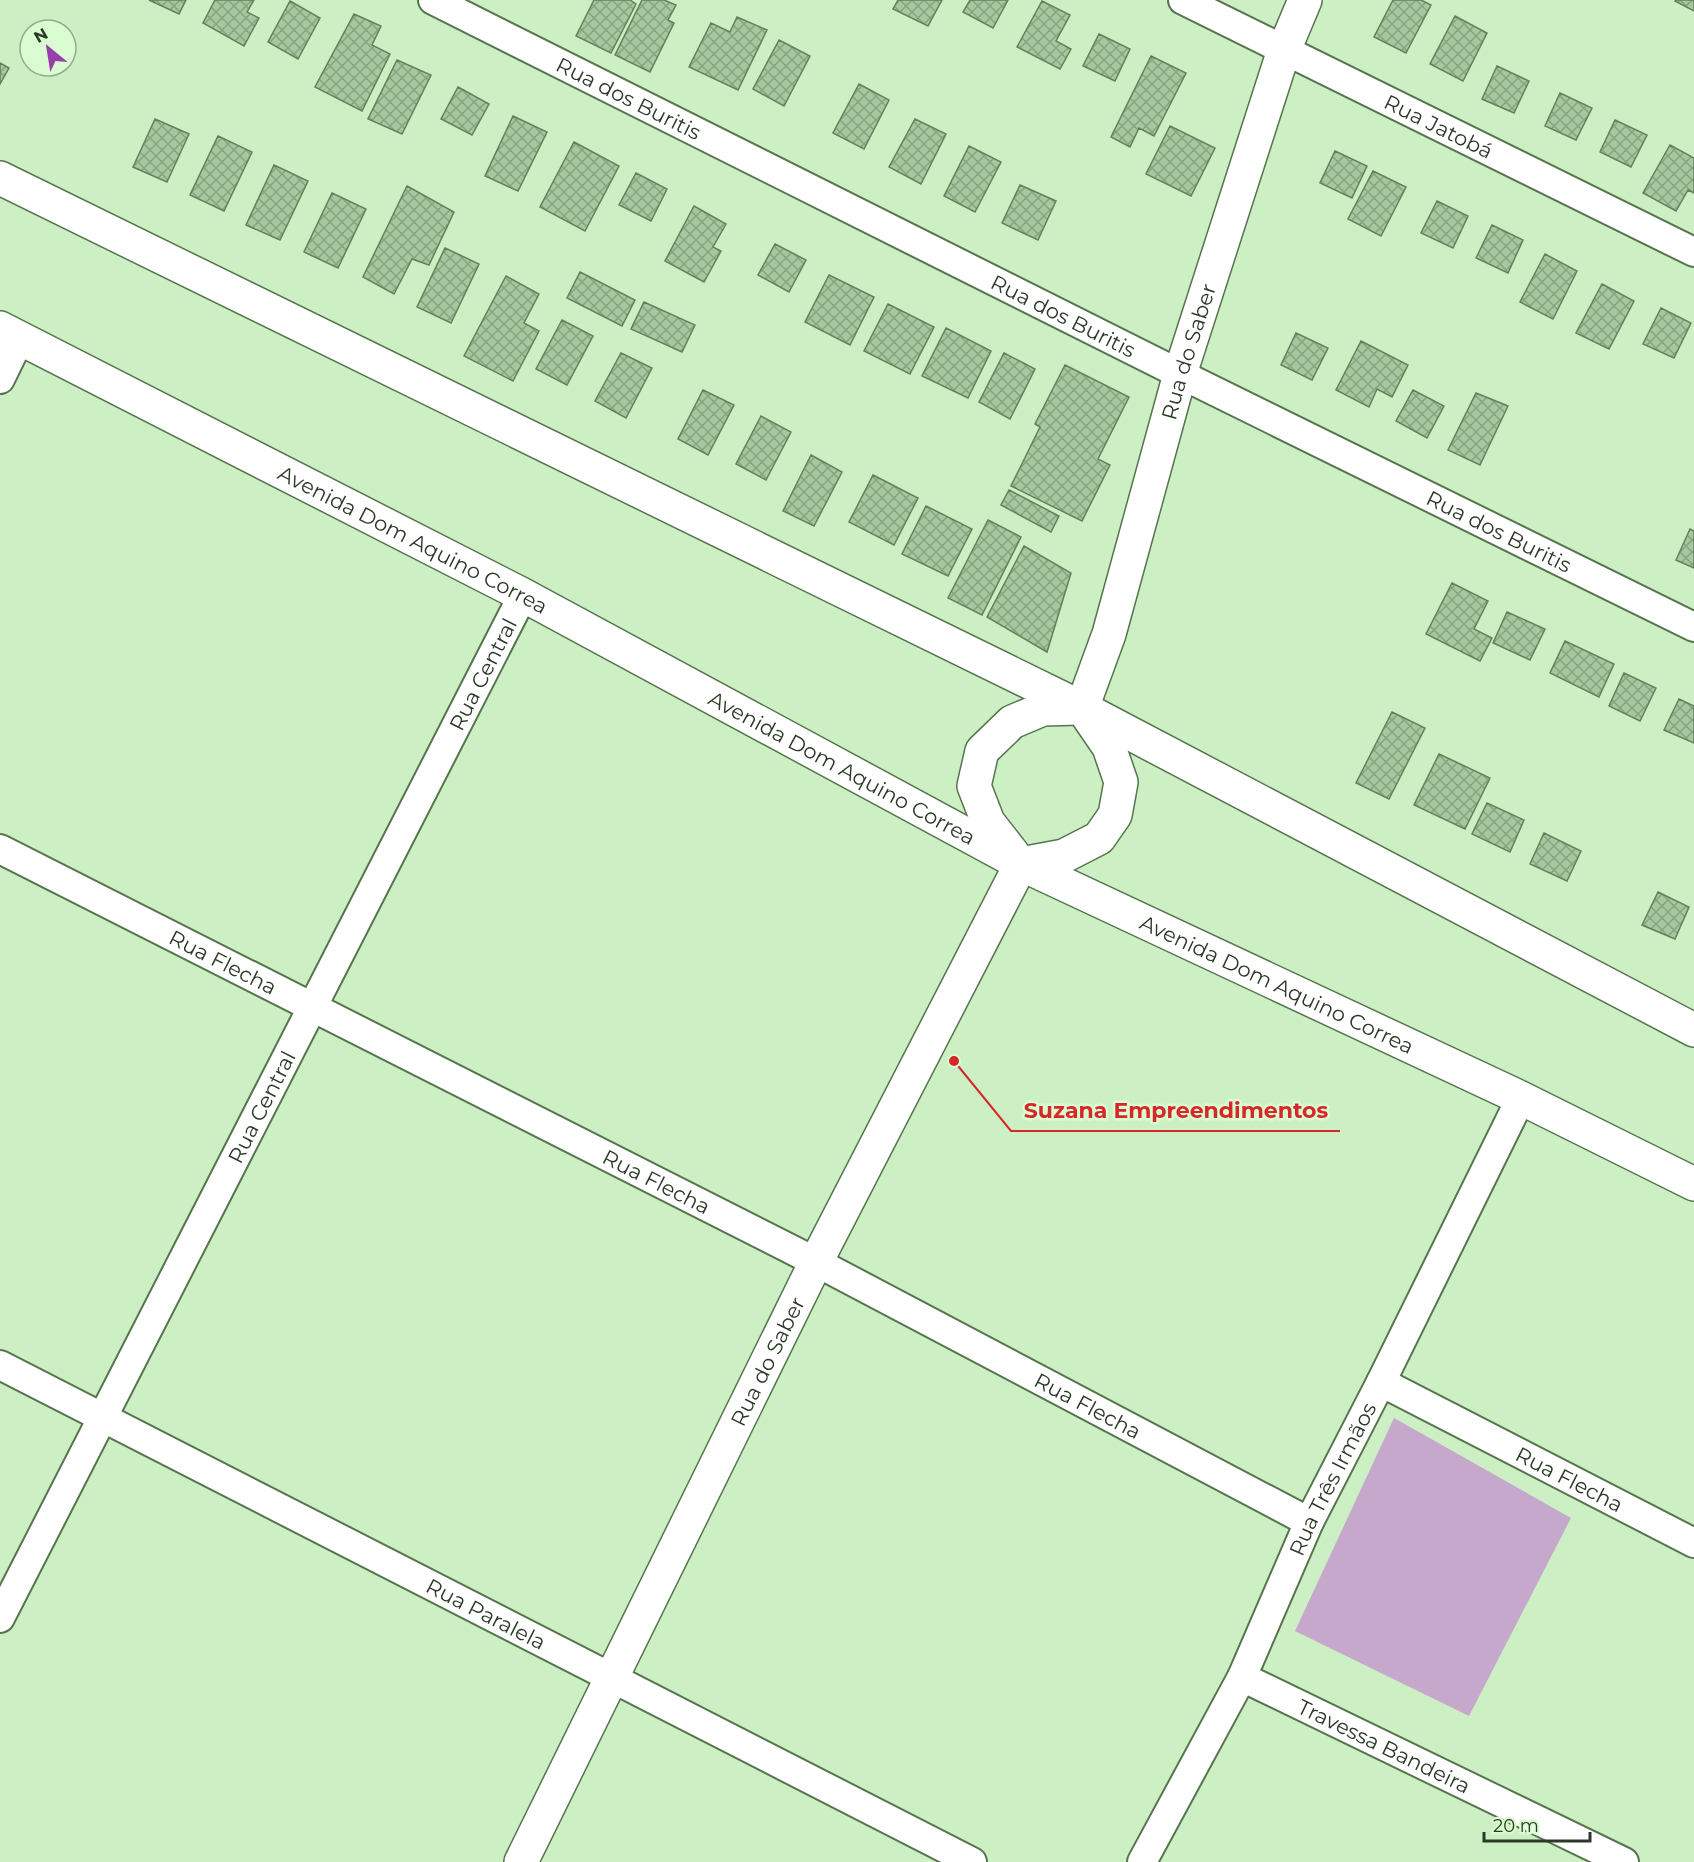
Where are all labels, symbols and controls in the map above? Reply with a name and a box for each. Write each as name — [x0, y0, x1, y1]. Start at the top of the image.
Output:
north arrow — [18, 18, 78, 78]
text: N — [30, 24, 51, 47]
street label: Rua dos Buritis — [552, 51, 705, 145]
street label: Rua Jatobá — [1380, 89, 1497, 163]
street label: Rua dos Buritis — [987, 269, 1140, 362]
street label: Rua do Saber — [1156, 281, 1221, 422]
street label: Avenida Dom Aquino Correa — [274, 460, 552, 619]
street label: Rua dos Buritis — [1422, 485, 1576, 577]
street label: Rua Central — [443, 614, 522, 734]
street label: Avenida Dom Aquino Correa — [705, 685, 980, 850]
street label: Avenida Dom Aquino Correa — [1136, 909, 1418, 1059]
street label: Rua Flecha — [165, 924, 281, 999]
street label: Rua Central — [222, 1047, 300, 1167]
callout: Suzana Empreendimentos — [1011, 1091, 1340, 1131]
text: Suzana Empreendimentos — [1024, 1097, 1329, 1124]
street label: Rua Flecha — [599, 1144, 715, 1219]
street label: Rua do Saber — [725, 1293, 809, 1430]
street label: Rua Flecha — [1030, 1367, 1146, 1444]
street label: Rua Três Irmãos — [1284, 1398, 1381, 1559]
street label: Rua Flecha — [1512, 1441, 1627, 1517]
street label: Rua Paralela — [422, 1573, 550, 1654]
street label: Travessa Bandeira — [1294, 1693, 1475, 1798]
scale bar — [1484, 1805, 1590, 1843]
text: 20 m — [1493, 1815, 1539, 1837]

